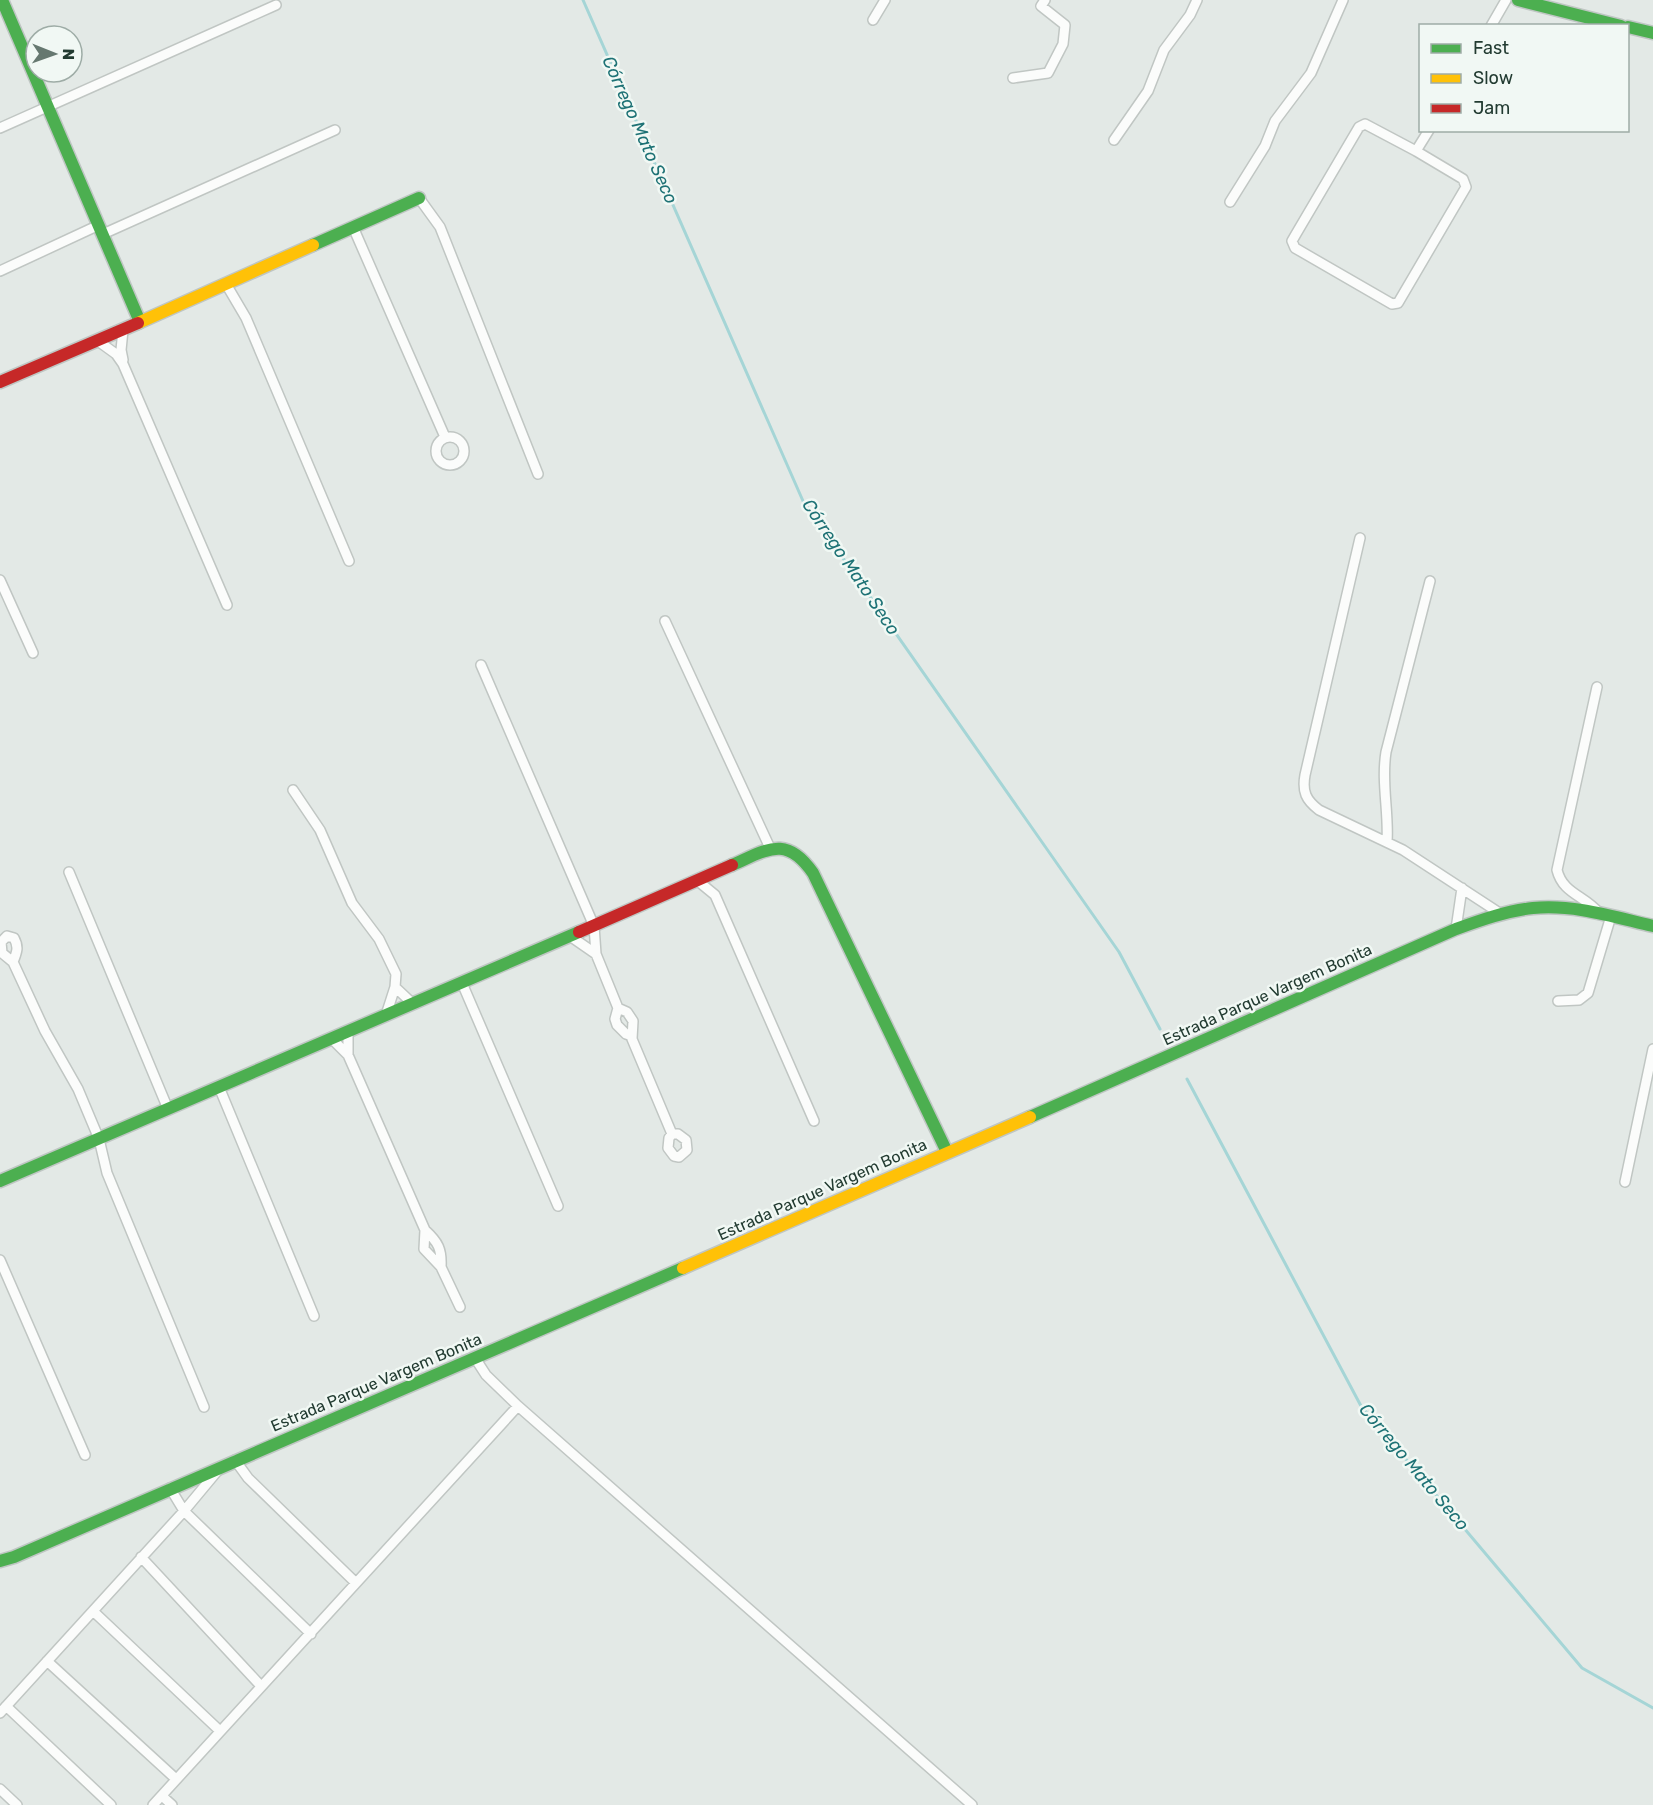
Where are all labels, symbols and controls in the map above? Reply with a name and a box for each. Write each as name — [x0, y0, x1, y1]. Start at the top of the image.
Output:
north arrow — [24, 24, 84, 84]
legend — [1419, 24, 1629, 132]
text: Fast — [1473, 37, 1509, 59]
text: N — [59, 48, 78, 60]
water label: Córrego Mato Seco — [598, 53, 682, 207]
text: Slow — [1473, 67, 1513, 89]
text: Jam — [1473, 97, 1510, 119]
water label: Córrego Mato Seco — [797, 495, 905, 639]
street label: Estrada Parque Vargem Bonita — [1160, 940, 1375, 1049]
street label: Estrada Parque Vargem Bonita — [715, 1135, 930, 1244]
street label: Estrada Parque Vargem Bonita — [268, 1329, 484, 1436]
water label: Córrego Mato Seco — [1354, 1399, 1474, 1535]

